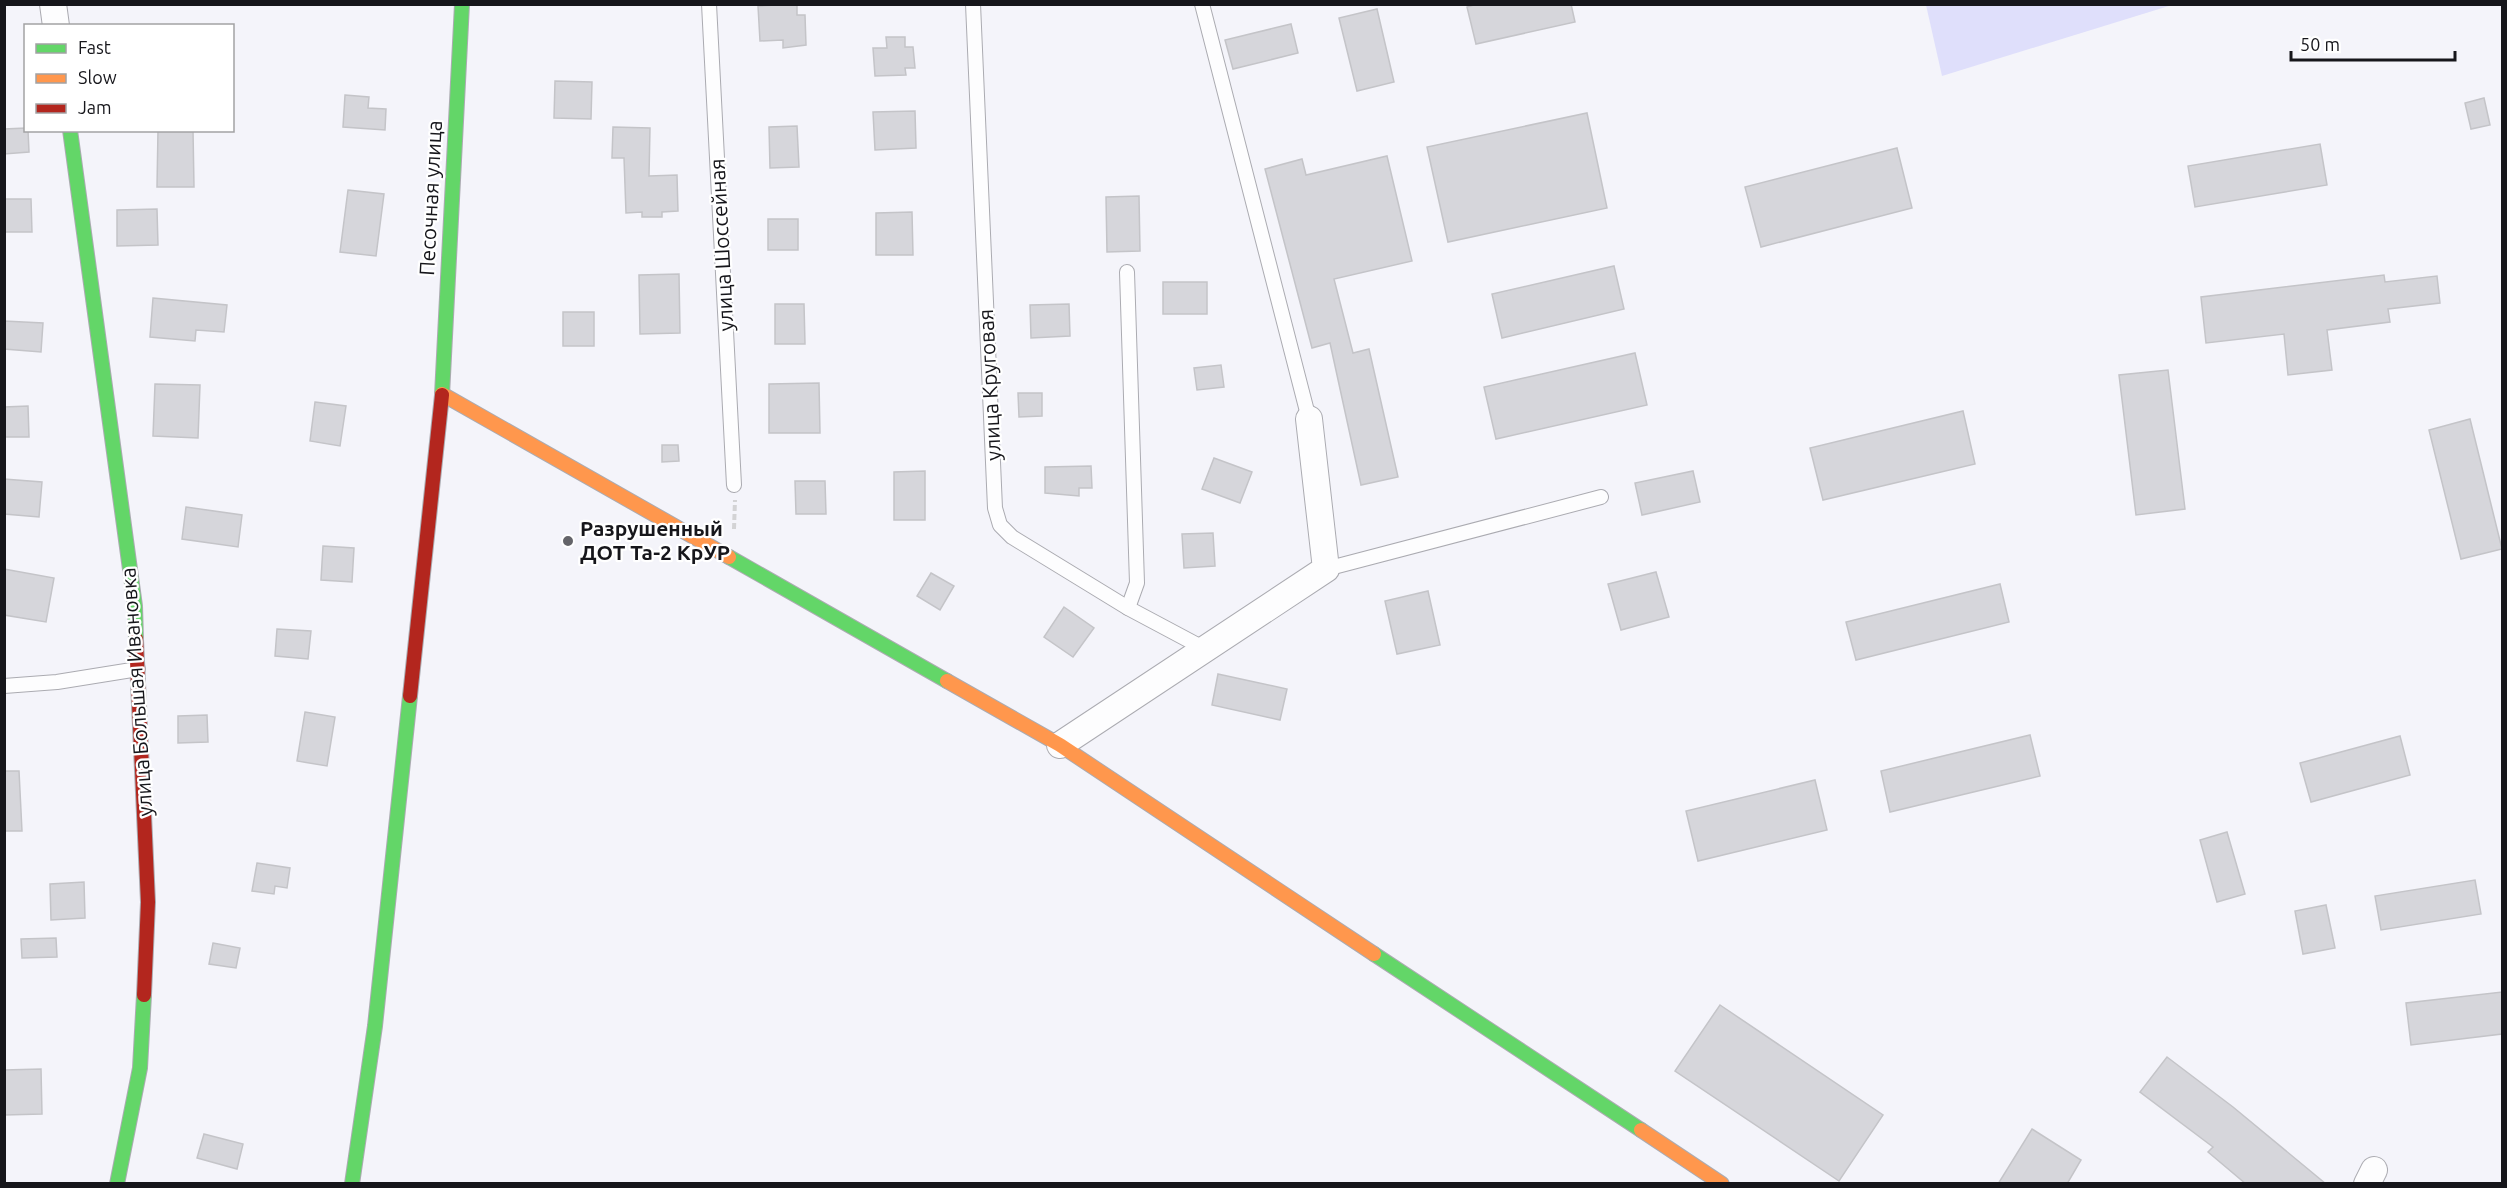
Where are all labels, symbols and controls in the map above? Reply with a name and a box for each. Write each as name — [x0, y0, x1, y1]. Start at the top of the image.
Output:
legend — [24, 24, 234, 132]
scale bar — [2291, 24, 2454, 62]
text: 50 m — [2300, 34, 2340, 54]
text: Fast — [78, 37, 111, 57]
text: Slow — [78, 67, 117, 87]
text: Jam — [78, 97, 112, 117]
street label: Песочная улица — [414, 120, 446, 276]
street label: улица Шоссейная — [704, 158, 738, 332]
street label: улица Круговая — [973, 309, 1005, 462]
place label: Разрушенный ДОТ Та-2 КрУР — [580, 516, 730, 564]
marker: Разрушенный ДОТ Та-2 КрУР — [561, 534, 575, 548]
street label: улица Большая Ивановка — [115, 567, 157, 817]

